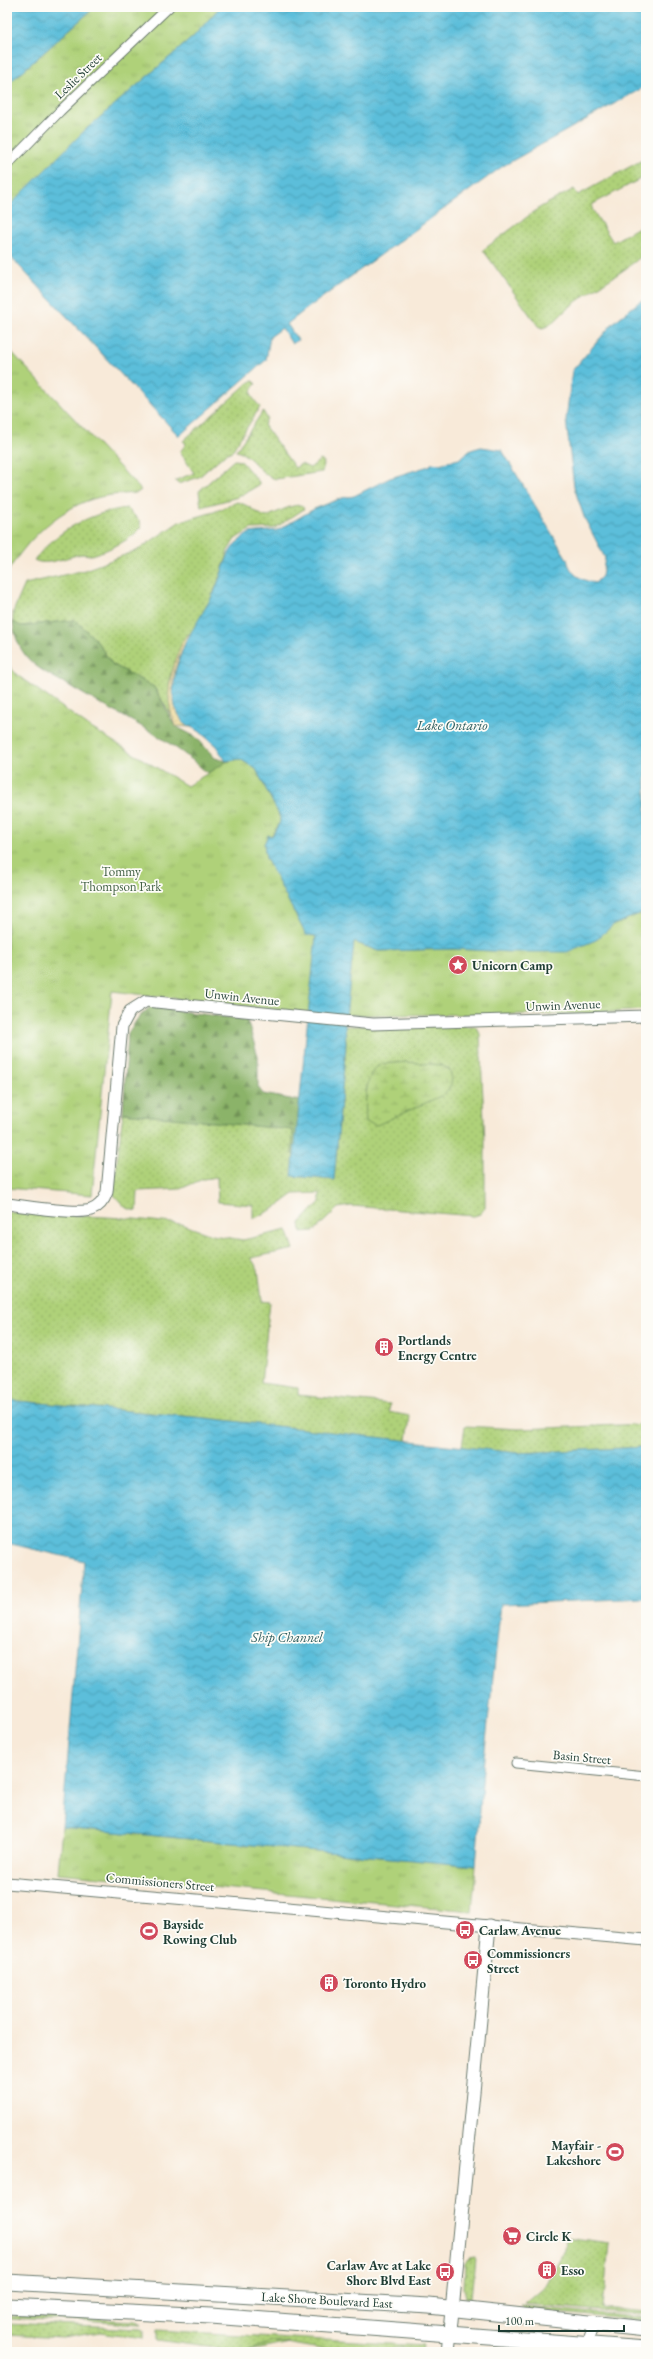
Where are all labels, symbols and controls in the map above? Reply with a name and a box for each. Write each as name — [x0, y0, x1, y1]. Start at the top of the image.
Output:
street label: Leslie Street — [51, 49, 105, 103]
water label: Lake Ontario — [416, 716, 488, 734]
park label: Tommy Thompson Park — [81, 863, 162, 895]
place icon: Unicorn Camp — [447, 954, 469, 976]
place label: Unicorn Camp — [472, 957, 553, 974]
street label: Unwin Avenue — [204, 985, 280, 1009]
street label: Unwin Avenue — [525, 995, 601, 1015]
place label: Portlands Energy Centre — [398, 1332, 477, 1364]
building icon: Portlands Energy Centre — [373, 1336, 395, 1358]
water label: Ship Channel — [250, 1628, 324, 1646]
street label: Basin Street — [552, 1746, 612, 1768]
street label: Commissioners Street — [105, 1869, 215, 1895]
place label: Bayside Rowing Club — [163, 1916, 237, 1948]
bus stop icon: Carlaw Avenue — [454, 1919, 476, 1941]
sports icon: Bayside Rowing Club — [138, 1920, 160, 1942]
place label: Carlaw Avenue — [479, 1922, 561, 1939]
place label: Commissioners Street — [487, 1945, 570, 1977]
bus stop icon: Commissioners Street — [462, 1949, 484, 1971]
building icon: Toronto Hydro — [318, 1972, 340, 1994]
place label: Toronto Hydro — [343, 1975, 427, 1992]
place label: Mayfair - Lakeshore — [546, 2137, 602, 2169]
sports icon: Mayfair - Lakeshore — [604, 2141, 626, 2163]
supermarket icon: Circle K — [501, 2225, 523, 2247]
place label: Circle K — [526, 2228, 573, 2245]
place label: Carlaw Ave at Lake Shore Blvd East — [327, 2257, 432, 2289]
building icon: Esso — [536, 2259, 558, 2281]
bus stop icon: Carlaw Ave at Lake Shore Blvd East — [434, 2261, 456, 2283]
place label: Esso — [561, 2262, 585, 2279]
street label: Lake Shore Boulevard East — [261, 2288, 393, 2312]
scale bar — [499, 2307, 624, 2333]
text: 100 m — [505, 2313, 535, 2329]

